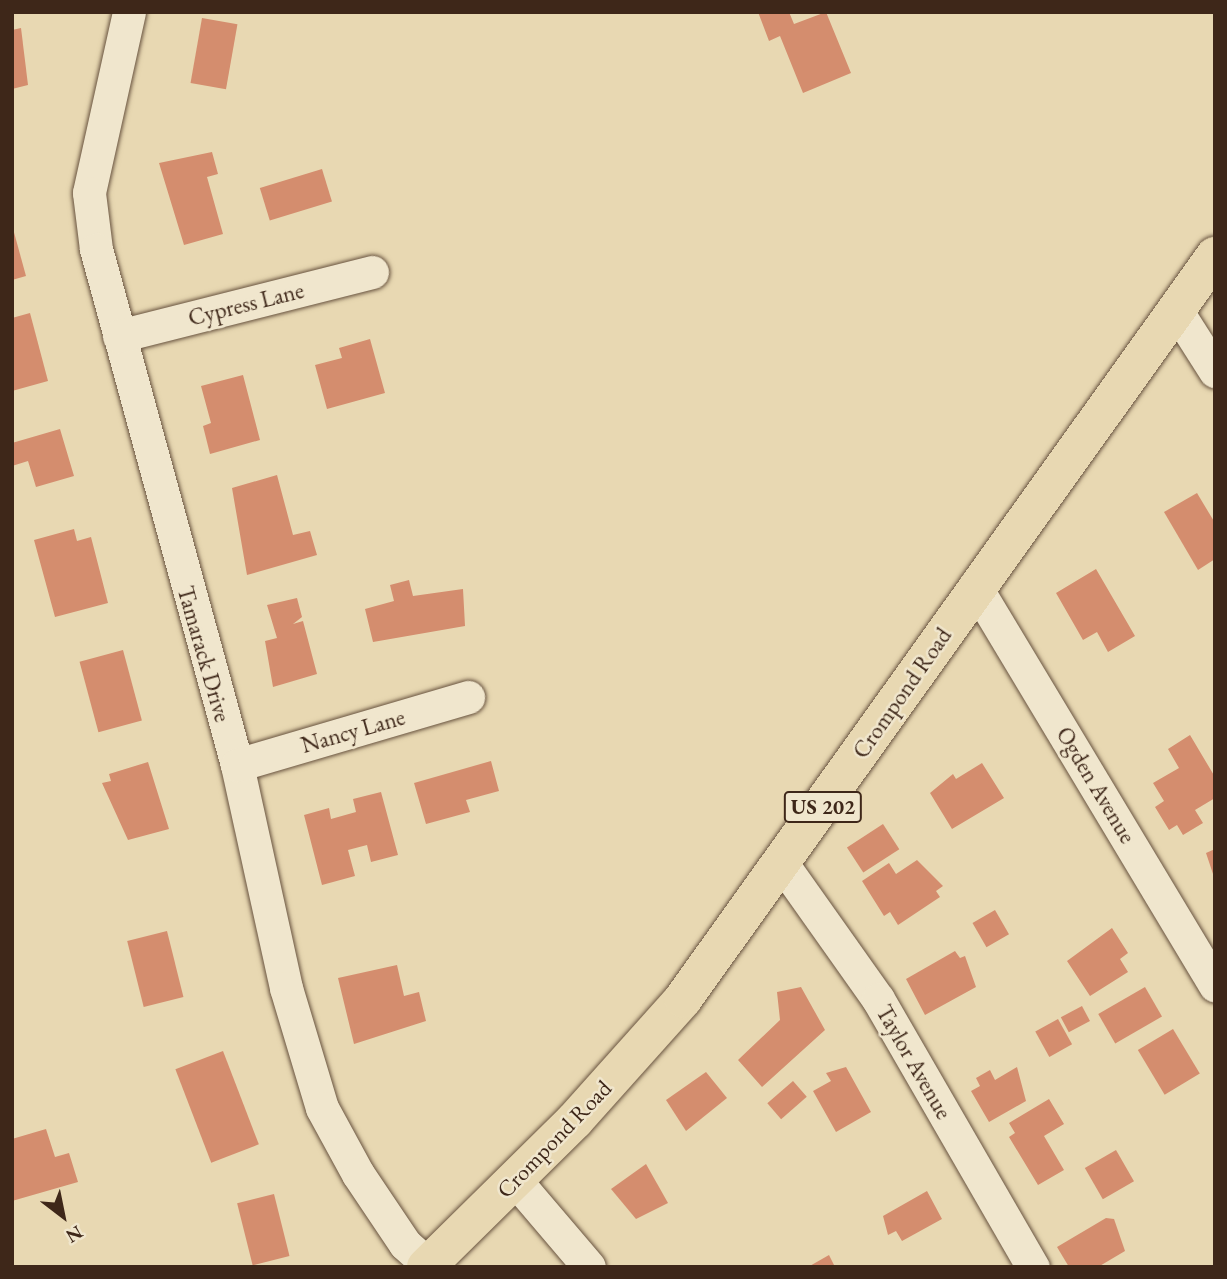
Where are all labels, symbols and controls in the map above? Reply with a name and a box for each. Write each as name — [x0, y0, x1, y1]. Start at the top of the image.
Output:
street label: Cypress Lane — [185, 276, 307, 332]
street label: Tamarack Drive — [171, 583, 237, 725]
street label: Crompond Road — [847, 622, 957, 764]
street label: Nancy Lane — [298, 703, 408, 759]
street label: Ogden Avenue — [1050, 722, 1142, 848]
road number: US 202 — [783, 790, 863, 824]
street label: Taylor Avenue — [870, 1000, 958, 1124]
street label: Crompond Road — [491, 1074, 617, 1204]
north arrow — [28, 1181, 98, 1251]
text: N — [61, 1220, 88, 1249]

